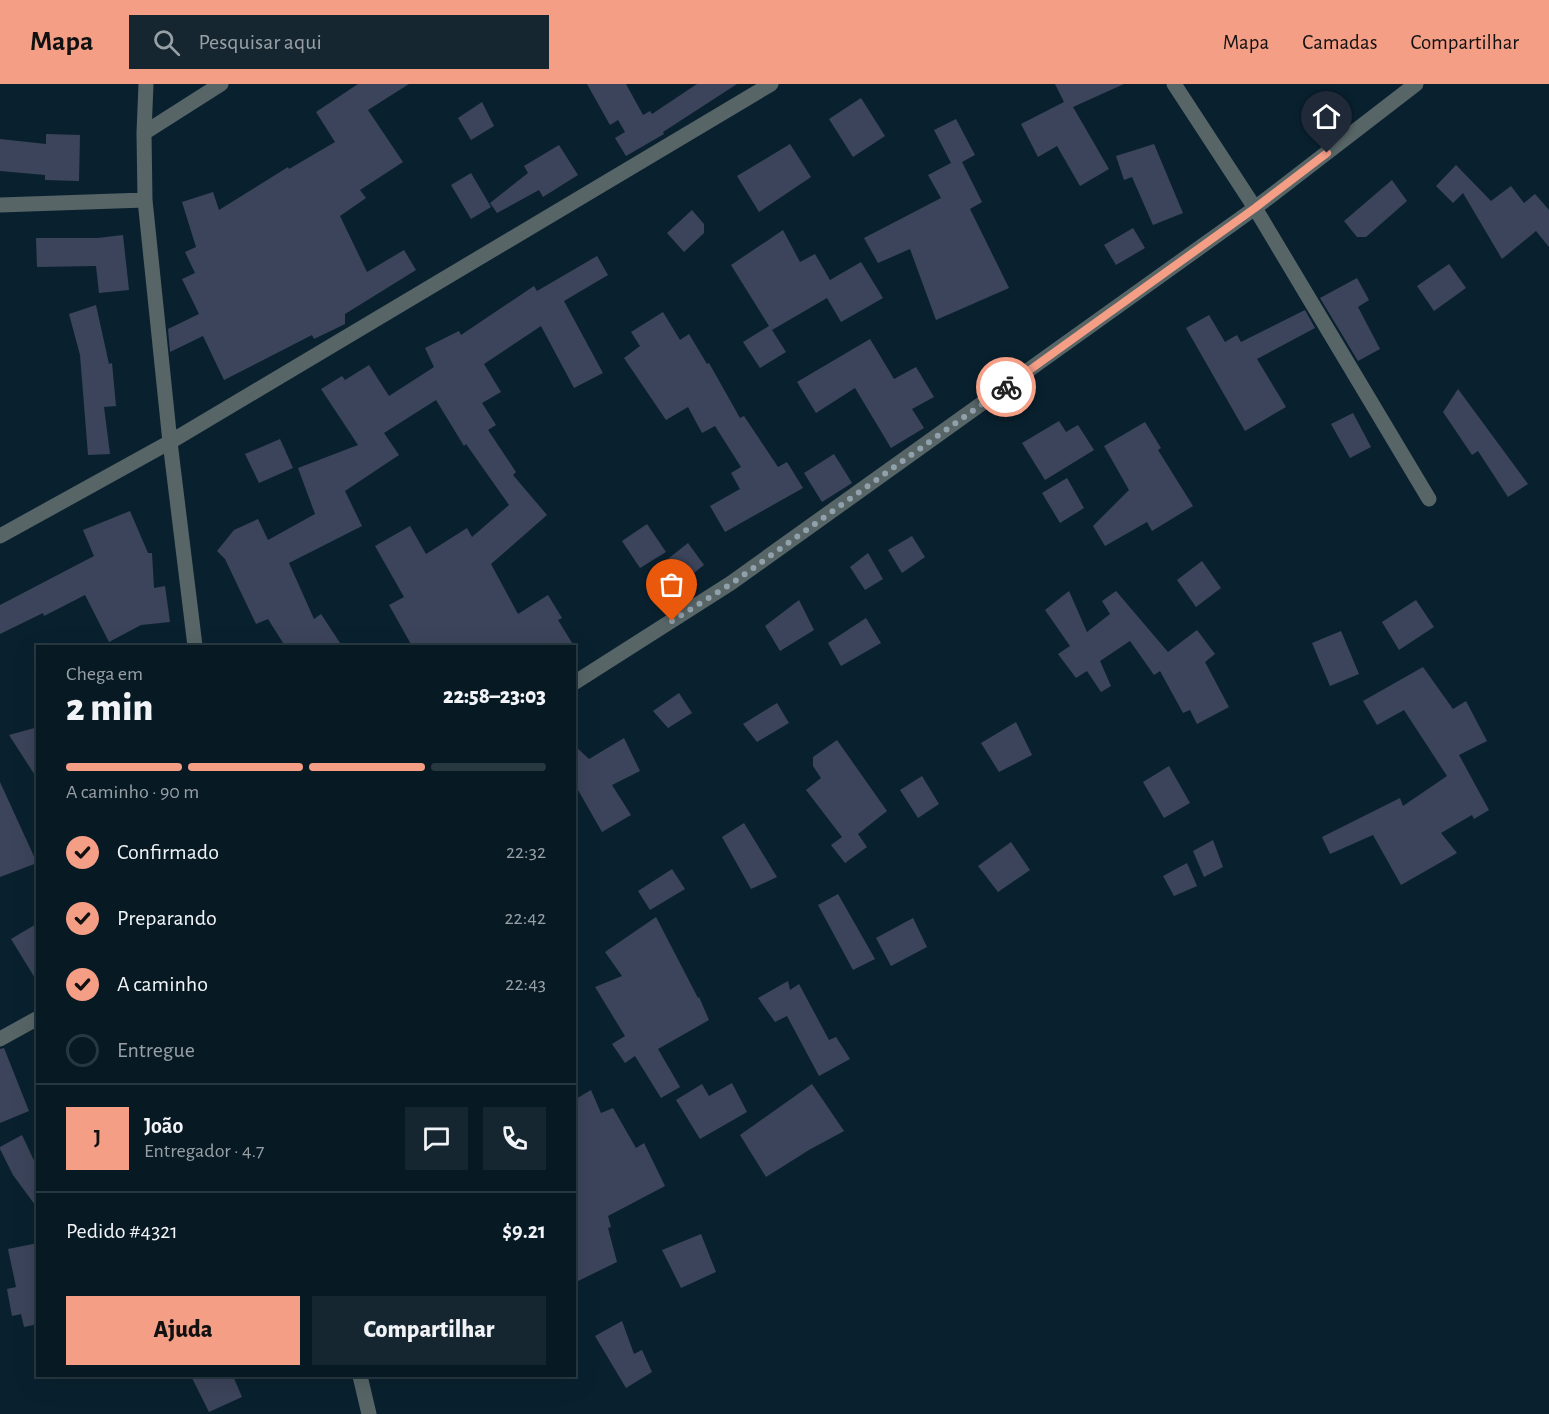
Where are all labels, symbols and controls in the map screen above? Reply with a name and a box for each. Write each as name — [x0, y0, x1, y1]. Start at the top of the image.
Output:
search box — [129, 15, 549, 69]
icon: search — [150, 26, 183, 59]
text: Mapa — [30, 28, 93, 56]
text: Pesquisar aqui — [198, 31, 322, 53]
text: Mapa — [1223, 32, 1269, 53]
text: Camadas — [1302, 32, 1377, 53]
text: Compartilhar — [1410, 32, 1519, 53]
pin — [1301, 91, 1352, 153]
icon: home — [1310, 100, 1343, 133]
courier — [976, 357, 1036, 417]
icon: bike — [990, 371, 1023, 404]
pin — [646, 559, 697, 621]
icon: bag — [655, 568, 688, 601]
text: Chega em — [66, 664, 143, 684]
text: 22:58–23:03 — [443, 685, 546, 707]
text: 2 min — [66, 689, 153, 728]
text: A caminho · 90 m — [66, 782, 199, 802]
icon: check — [66, 836, 99, 869]
text: Confirmado — [117, 841, 219, 863]
text: 22:32 — [506, 842, 546, 862]
icon: check — [66, 902, 99, 935]
text: Preparando — [117, 907, 217, 929]
text: 22:42 — [505, 908, 546, 928]
icon: check — [66, 968, 99, 1001]
text: A caminho — [117, 973, 208, 995]
text: 22:43 — [505, 974, 546, 994]
text: Entregue — [117, 1039, 195, 1061]
button: chat — [405, 1107, 468, 1170]
button: phone — [483, 1107, 546, 1170]
text: João — [144, 1115, 183, 1137]
text: J — [94, 1127, 101, 1149]
text: Entregador · 4.7 — [144, 1141, 264, 1161]
text: Pedido #4321 — [66, 1220, 178, 1242]
text: $9.21 — [502, 1220, 546, 1242]
button: Ajuda — [66, 1296, 300, 1365]
button: Compartilhar — [312, 1296, 546, 1365]

